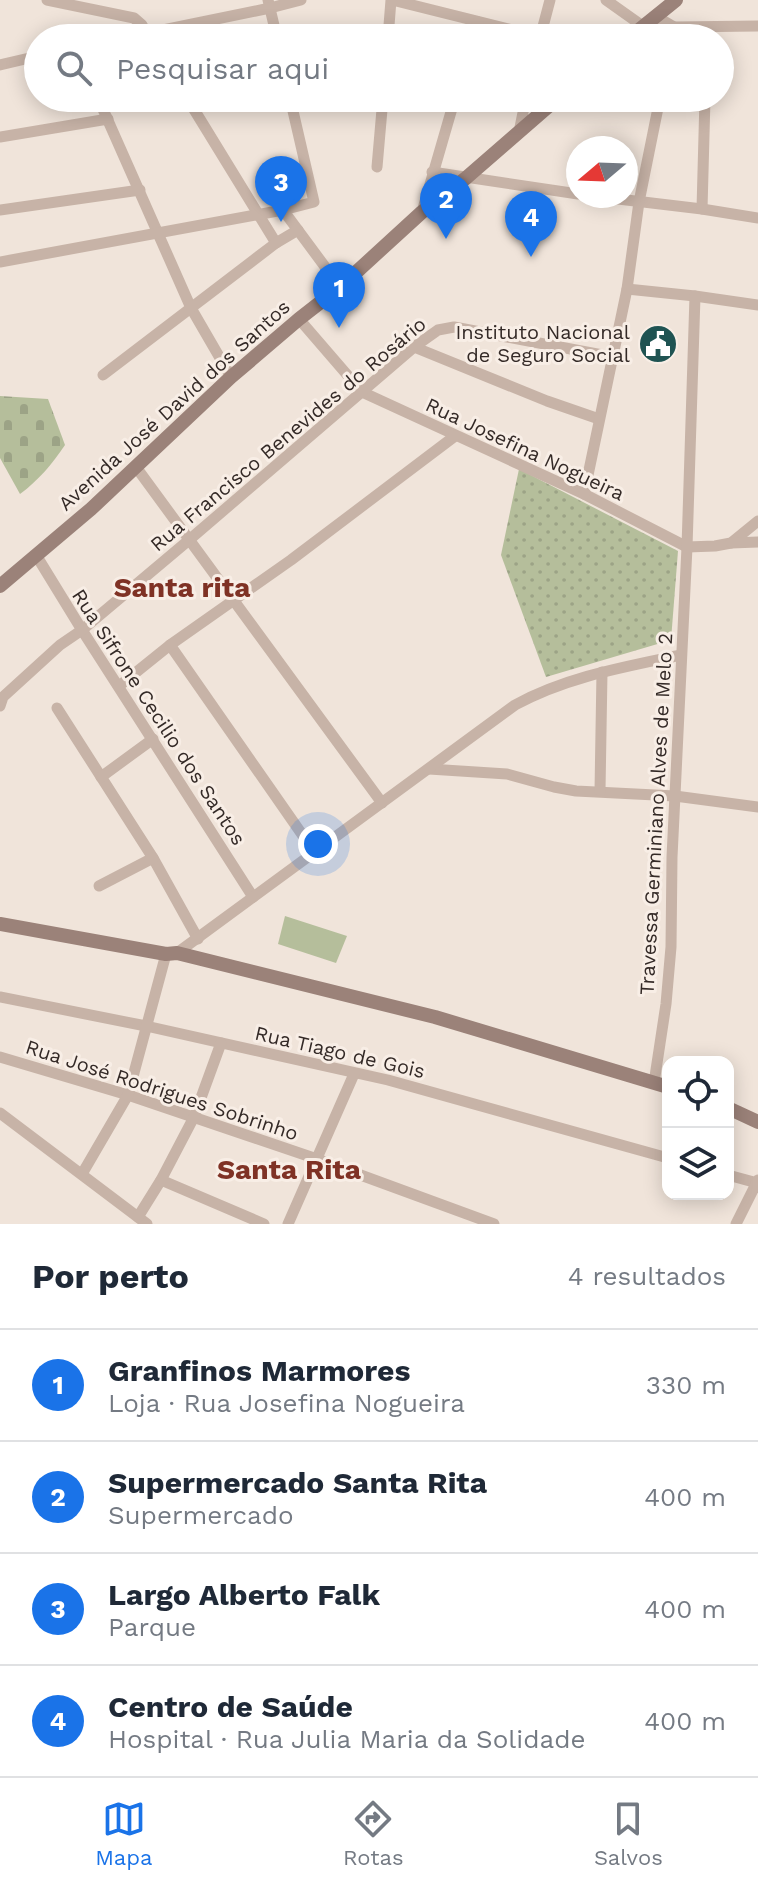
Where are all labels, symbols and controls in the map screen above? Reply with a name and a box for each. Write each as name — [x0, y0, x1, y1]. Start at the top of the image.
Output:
search box — [24, 24, 734, 112]
icon: search — [52, 46, 96, 90]
text: Pesquisar aqui — [116, 51, 329, 86]
north arrow — [566, 136, 638, 208]
pin: 3 — [255, 156, 307, 222]
pin: 2 — [420, 173, 472, 239]
pin: 4 — [505, 191, 557, 257]
pin: 1 — [313, 262, 365, 328]
street label: Avenida José David dos Santos — [53, 295, 295, 515]
street label: Rua Francisco Benevides do Rosário — [145, 312, 431, 556]
place label: Instituto Nacional de Seguro Social — [455, 320, 630, 367]
public building icon: Instituto Nacional de Seguro Social — [637, 323, 679, 365]
street label: Rua Josefina Nogueira — [422, 392, 628, 506]
district label: Santa rita — [114, 571, 251, 604]
street label: Rua Sifrone Cecilio dos Santos — [67, 584, 251, 850]
street label: Travessa Germiniano Alves de Melo 2 — [635, 632, 677, 996]
your location — [298, 824, 338, 864]
street label: Rua Tiago de Gois — [253, 1021, 427, 1083]
street label: Rua José Rodrigues Sobrinho — [23, 1035, 301, 1145]
map controls — [662, 1056, 734, 1200]
button: locate — [662, 1056, 734, 1128]
button: layers — [662, 1128, 734, 1200]
district label: Santa Rita — [217, 1153, 362, 1186]
text: Por perto — [32, 1256, 189, 1296]
text: 4 resultados — [568, 1261, 726, 1291]
text: Granfinos Marmores — [108, 1353, 410, 1388]
text: 1 — [52, 1370, 64, 1400]
text: 330 m — [646, 1370, 726, 1400]
text: Loja · Rua Josefina Nogueira — [108, 1388, 465, 1418]
text: Supermercado Santa Rita — [108, 1465, 487, 1500]
text: 2 — [50, 1482, 66, 1512]
text: 400 m — [644, 1482, 726, 1512]
text: Supermercado — [108, 1500, 294, 1530]
text: Largo Alberto Falk — [108, 1577, 380, 1612]
text: 3 — [50, 1594, 66, 1624]
text: 400 m — [644, 1594, 726, 1624]
text: Parque — [108, 1612, 196, 1642]
text: Centro de Saúde — [108, 1689, 353, 1724]
text: 4 — [50, 1706, 66, 1736]
text: 400 m — [644, 1706, 726, 1736]
text: Hospital · Rua Julia Maria da Solidade — [108, 1724, 585, 1754]
tab: Mapa — [95, 1797, 153, 1870]
tab: Rotas — [343, 1797, 404, 1870]
tab: Salvos — [594, 1797, 663, 1870]

